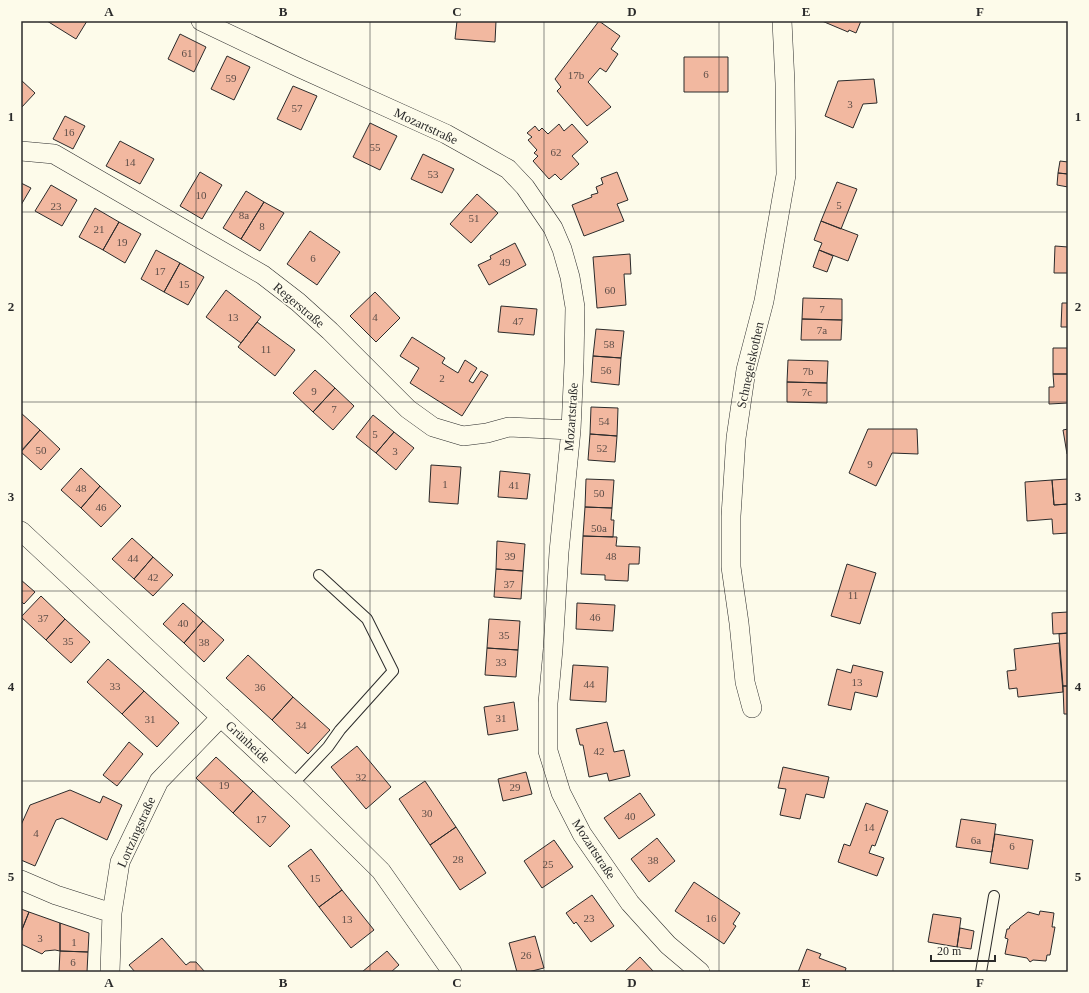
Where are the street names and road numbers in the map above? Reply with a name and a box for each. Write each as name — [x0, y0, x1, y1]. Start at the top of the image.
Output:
street label: Mozartstraße — [392, 105, 460, 147]
street label: Regerstraße — [270, 279, 328, 331]
street label: Schnegelskothen — [734, 320, 767, 410]
street label: Mozartstraße — [561, 382, 581, 452]
street label: Grünheide — [223, 718, 273, 766]
street label: Lortzingstraße — [114, 794, 158, 870]
street label: Mozartstraße — [569, 816, 619, 882]

